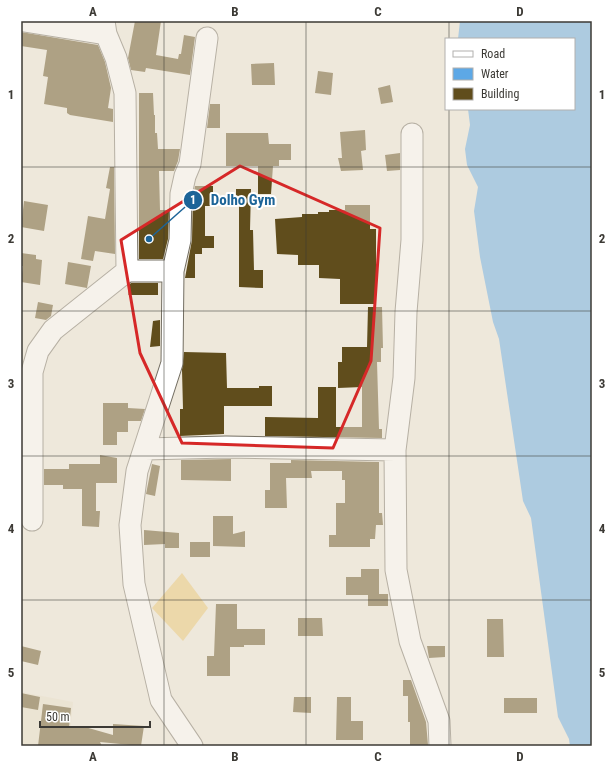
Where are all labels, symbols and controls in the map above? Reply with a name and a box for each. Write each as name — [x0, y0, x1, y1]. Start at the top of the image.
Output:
text: A — [89, 4, 97, 19]
text: B — [231, 4, 239, 19]
text: C — [374, 4, 382, 19]
text: D — [516, 4, 524, 19]
legend — [445, 38, 575, 110]
text: Road — [481, 47, 505, 61]
text: Water — [481, 67, 509, 81]
text: 1 — [8, 87, 14, 102]
text: Building — [481, 87, 519, 101]
text: 1 — [599, 87, 605, 102]
callout: Dolho Gym — [183, 186, 283, 213]
text: Dolho Gym — [211, 191, 275, 209]
text: 1 — [190, 193, 196, 207]
text: 2 — [8, 231, 15, 246]
text: 2 — [599, 231, 606, 246]
text: 3 — [8, 376, 14, 391]
text: 3 — [599, 376, 605, 391]
text: 4 — [8, 521, 15, 536]
text: 4 — [599, 521, 606, 536]
text: 5 — [8, 665, 15, 680]
text: 5 — [599, 665, 606, 680]
scale bar — [40, 703, 150, 729]
text: 50 m — [46, 710, 70, 724]
text: A — [89, 749, 97, 764]
text: B — [231, 749, 239, 764]
text: C — [374, 749, 382, 764]
text: D — [516, 749, 524, 764]

